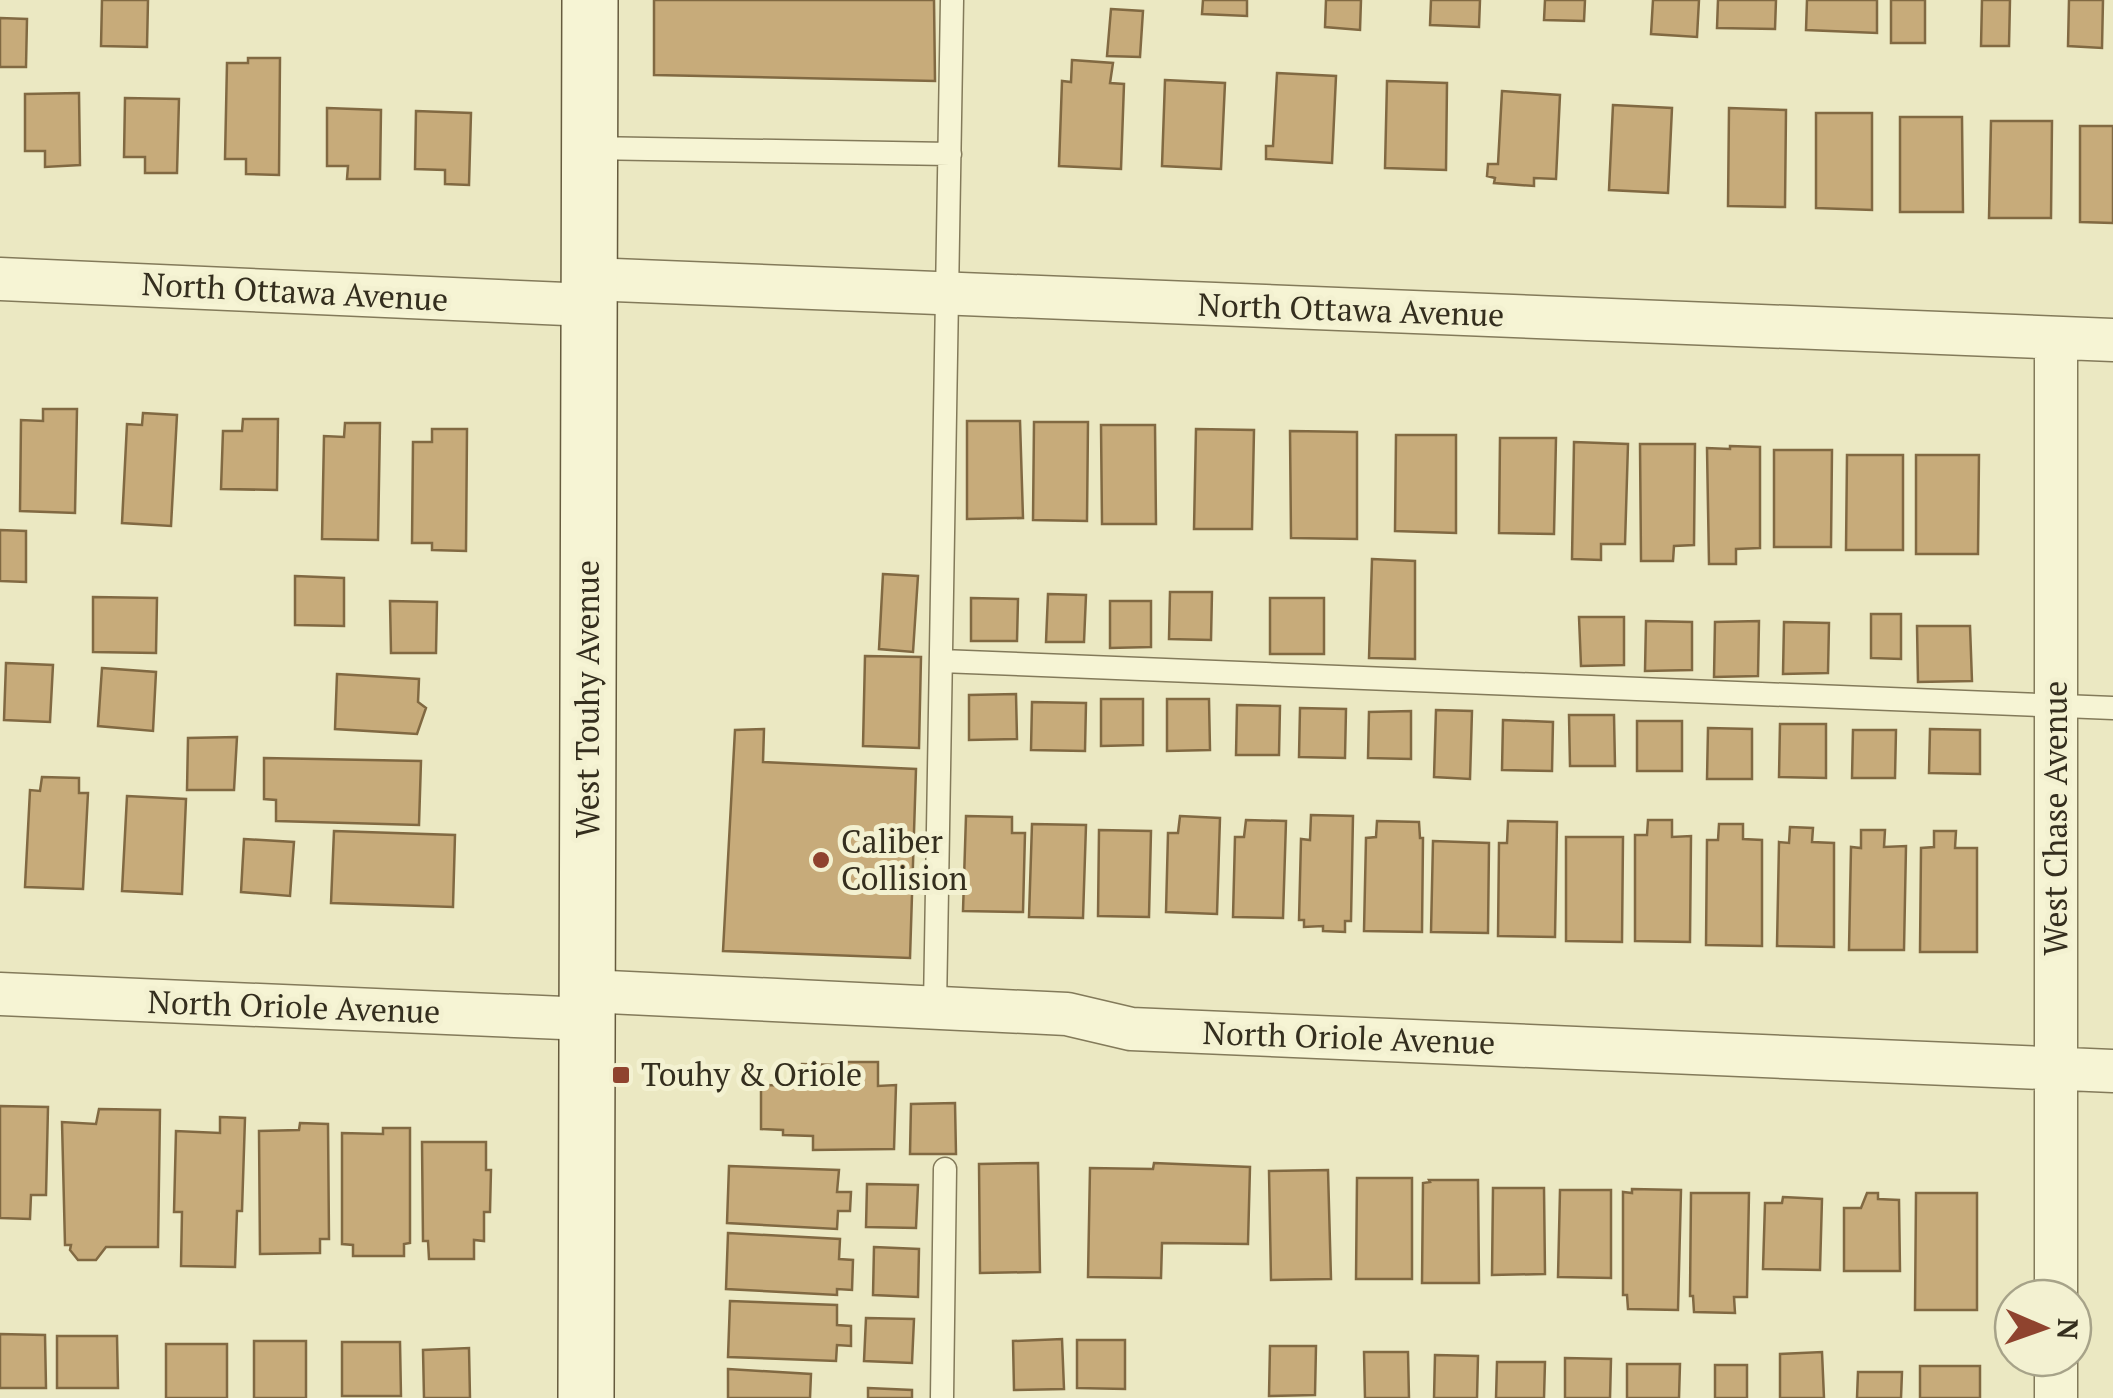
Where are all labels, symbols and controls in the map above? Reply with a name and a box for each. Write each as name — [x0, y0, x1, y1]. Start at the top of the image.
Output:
street label: North Ottawa Avenue — [141, 262, 449, 320]
street label: North Ottawa Avenue — [1197, 283, 1505, 335]
street label: West Touhy Avenue — [566, 560, 608, 838]
street label: West Chase Avenue — [2034, 681, 2076, 955]
place label: Caliber Collision — [841, 820, 968, 899]
marker: Caliber Collision — [810, 849, 832, 871]
street label: North Oriole Avenue — [147, 980, 441, 1032]
street label: North Oriole Avenue — [1202, 1011, 1496, 1063]
place label: Touhy & Oriole — [641, 1053, 862, 1095]
marker: Touhy & Oriole — [610, 1064, 632, 1086]
north arrow — [1993, 1278, 2093, 1378]
text: N — [2050, 1318, 2087, 1340]

